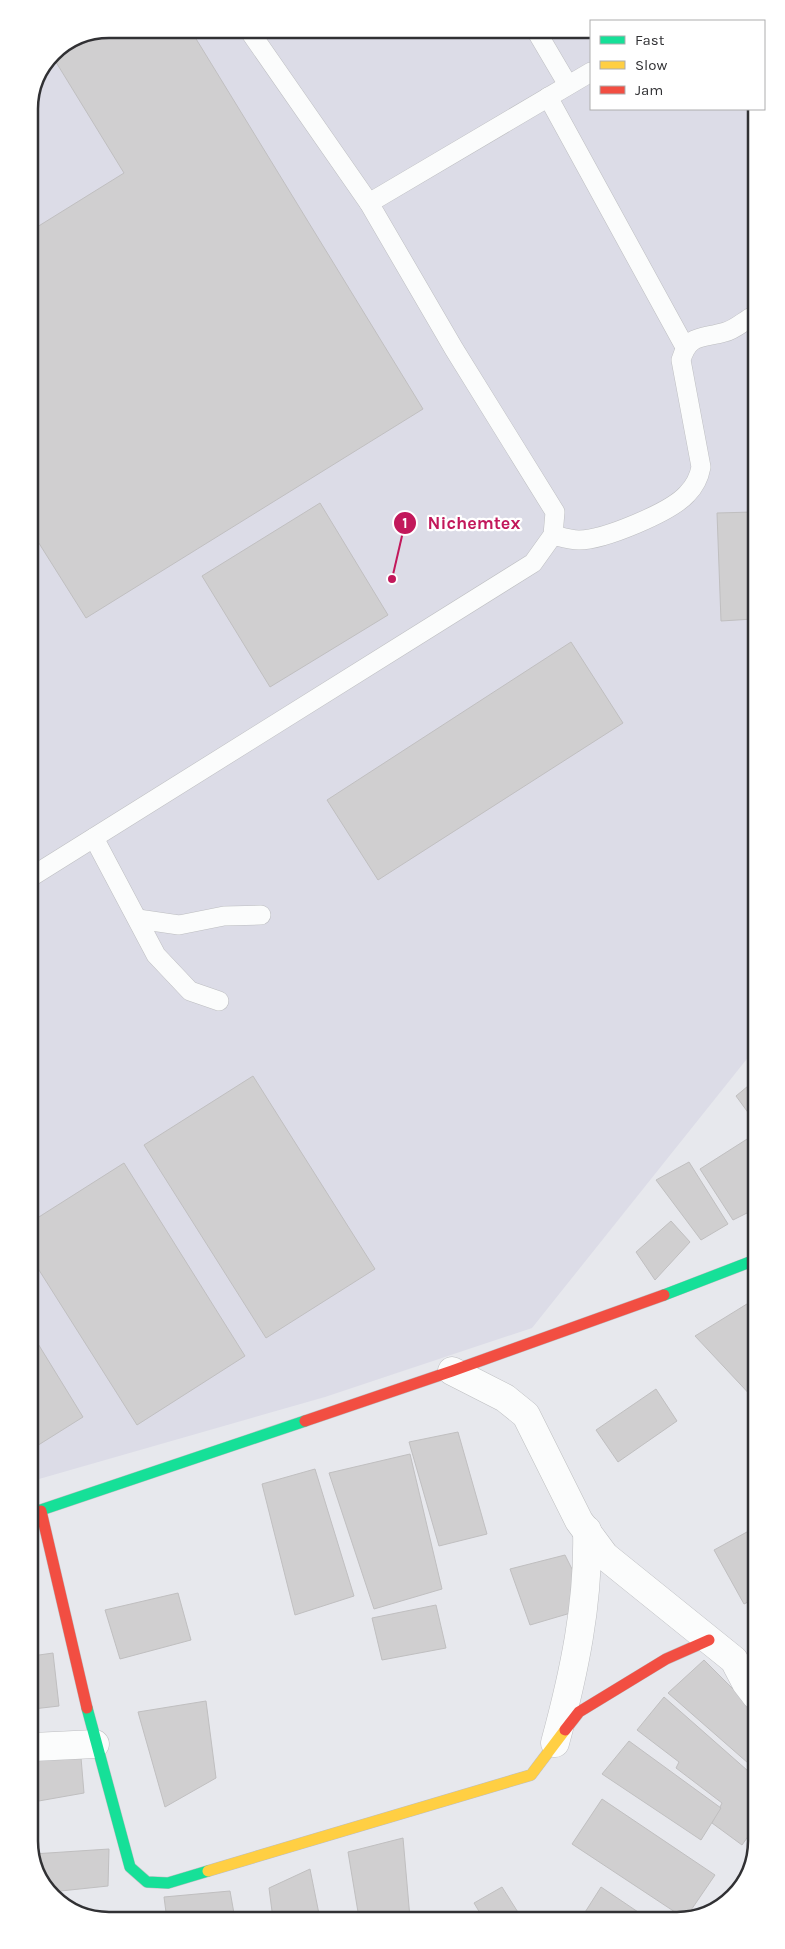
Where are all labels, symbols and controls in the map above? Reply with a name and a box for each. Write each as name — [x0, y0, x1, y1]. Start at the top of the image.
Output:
legend — [590, 20, 765, 110]
text: Fast — [635, 31, 665, 49]
text: Slow — [635, 56, 667, 74]
text: Jam — [635, 81, 663, 99]
callout: Nichemtex — [392, 506, 530, 539]
text: Nichemtex — [428, 512, 520, 534]
text: 1 — [402, 514, 408, 532]

